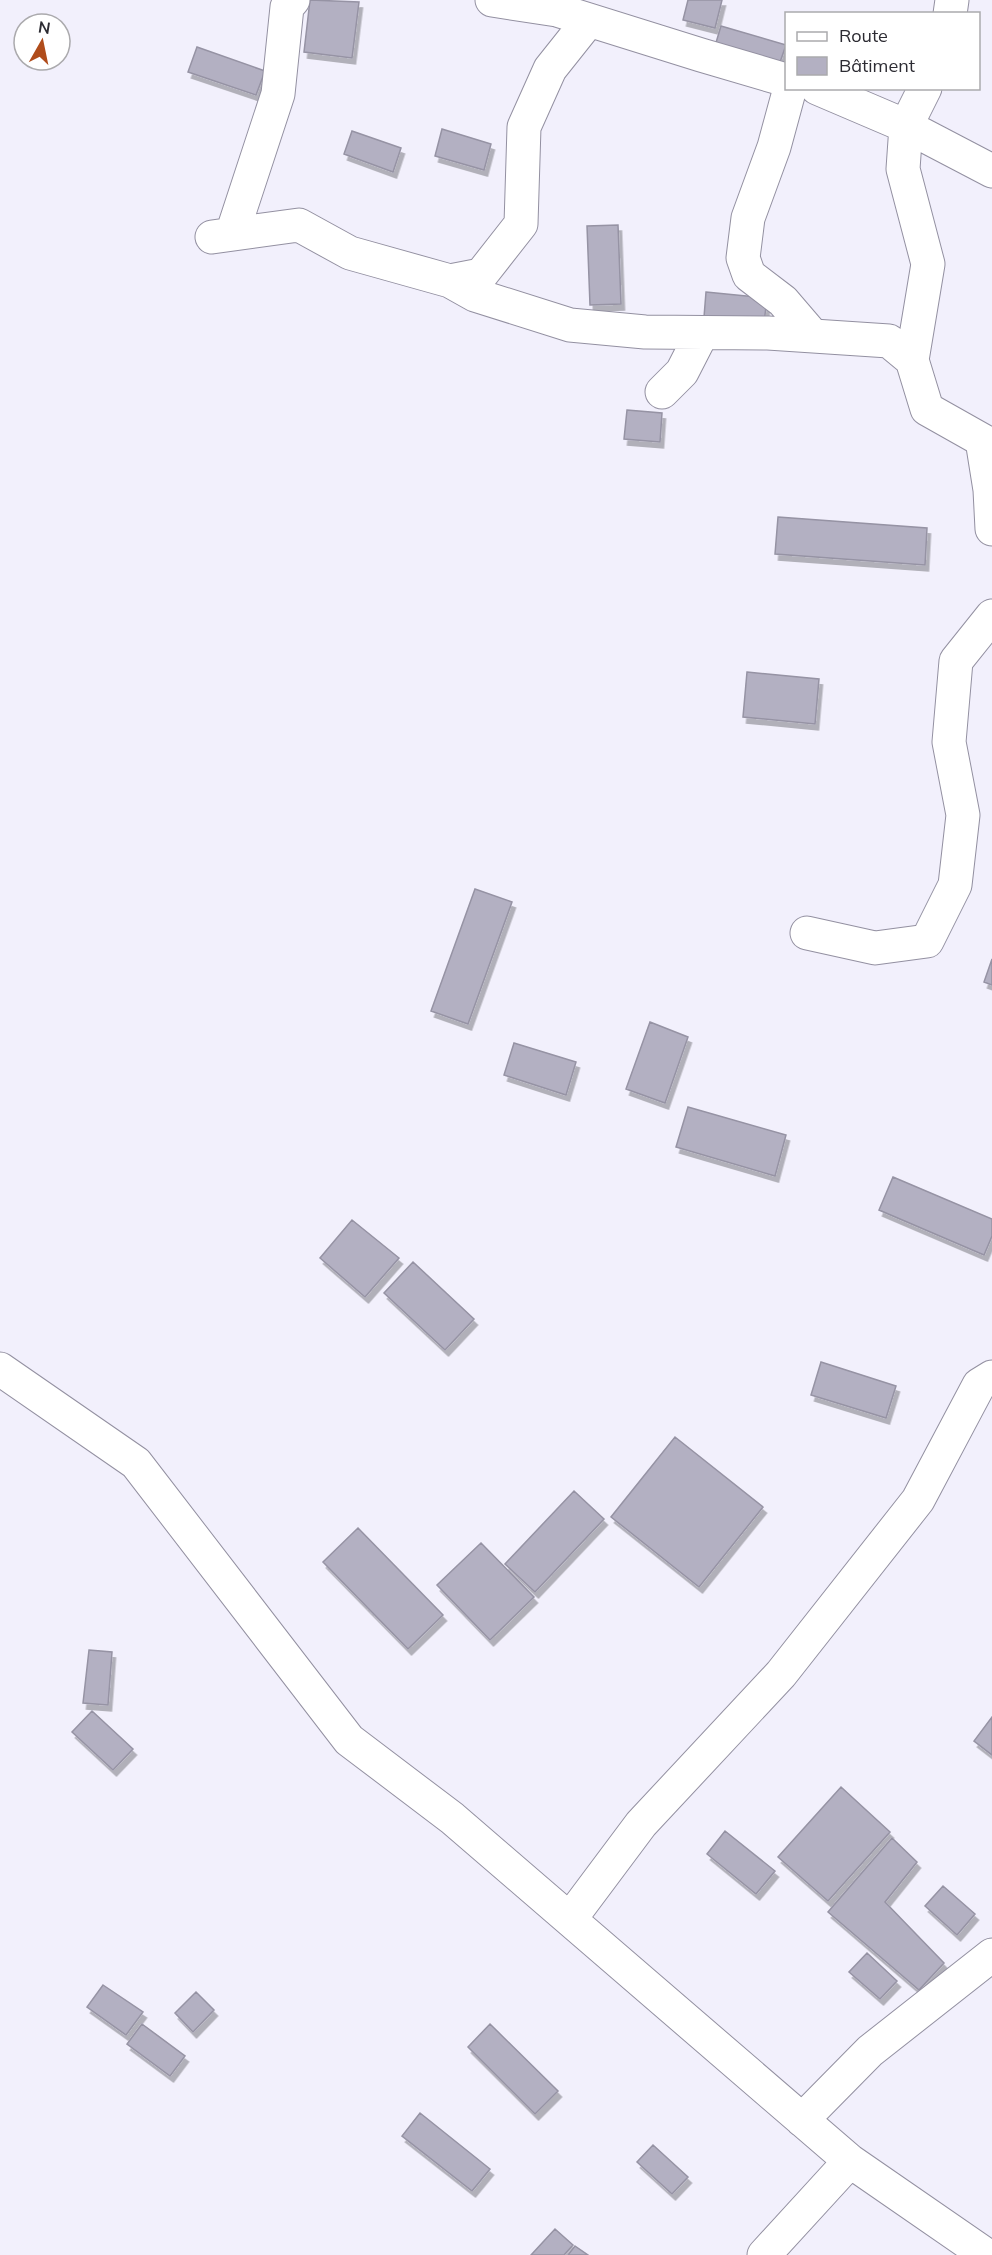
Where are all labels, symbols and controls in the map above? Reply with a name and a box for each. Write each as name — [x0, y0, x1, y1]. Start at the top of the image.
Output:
north arrow — [12, 12, 72, 72]
legend — [785, 12, 980, 90]
text: N — [37, 16, 52, 38]
text: Route — [839, 24, 888, 47]
text: Bâtiment — [839, 54, 915, 77]

